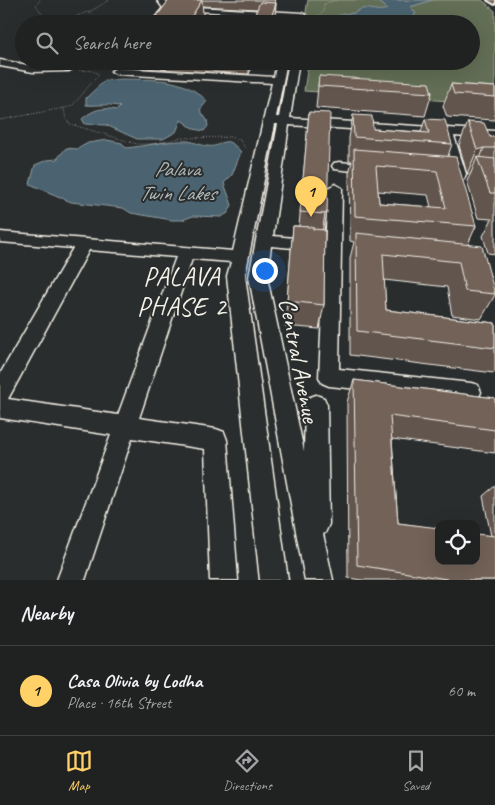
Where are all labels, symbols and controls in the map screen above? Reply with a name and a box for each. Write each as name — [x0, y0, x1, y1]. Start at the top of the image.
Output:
search box — [15, 15, 480, 70]
icon: search — [33, 29, 61, 57]
text: Search here — [73, 31, 150, 55]
water label: Palava Twin Lakes — [139, 156, 219, 206]
pin: 1 — [295, 176, 327, 217]
your location — [252, 258, 278, 284]
district label: PALAVA PHASE 2 — [137, 260, 228, 323]
street label: Central Avenue — [271, 295, 327, 427]
map controls — [435, 520, 480, 565]
button: locate — [435, 520, 480, 565]
text: Nearby — [20, 600, 73, 626]
text: Casa Olivia by Lodha — [67, 669, 202, 693]
text: 1 — [32, 681, 40, 701]
text: 60 m — [448, 681, 475, 701]
text: Place · 16th Street — [67, 693, 171, 713]
tab: Map — [65, 747, 93, 794]
tab: Directions — [223, 747, 272, 794]
tab: Saved — [402, 747, 430, 794]

